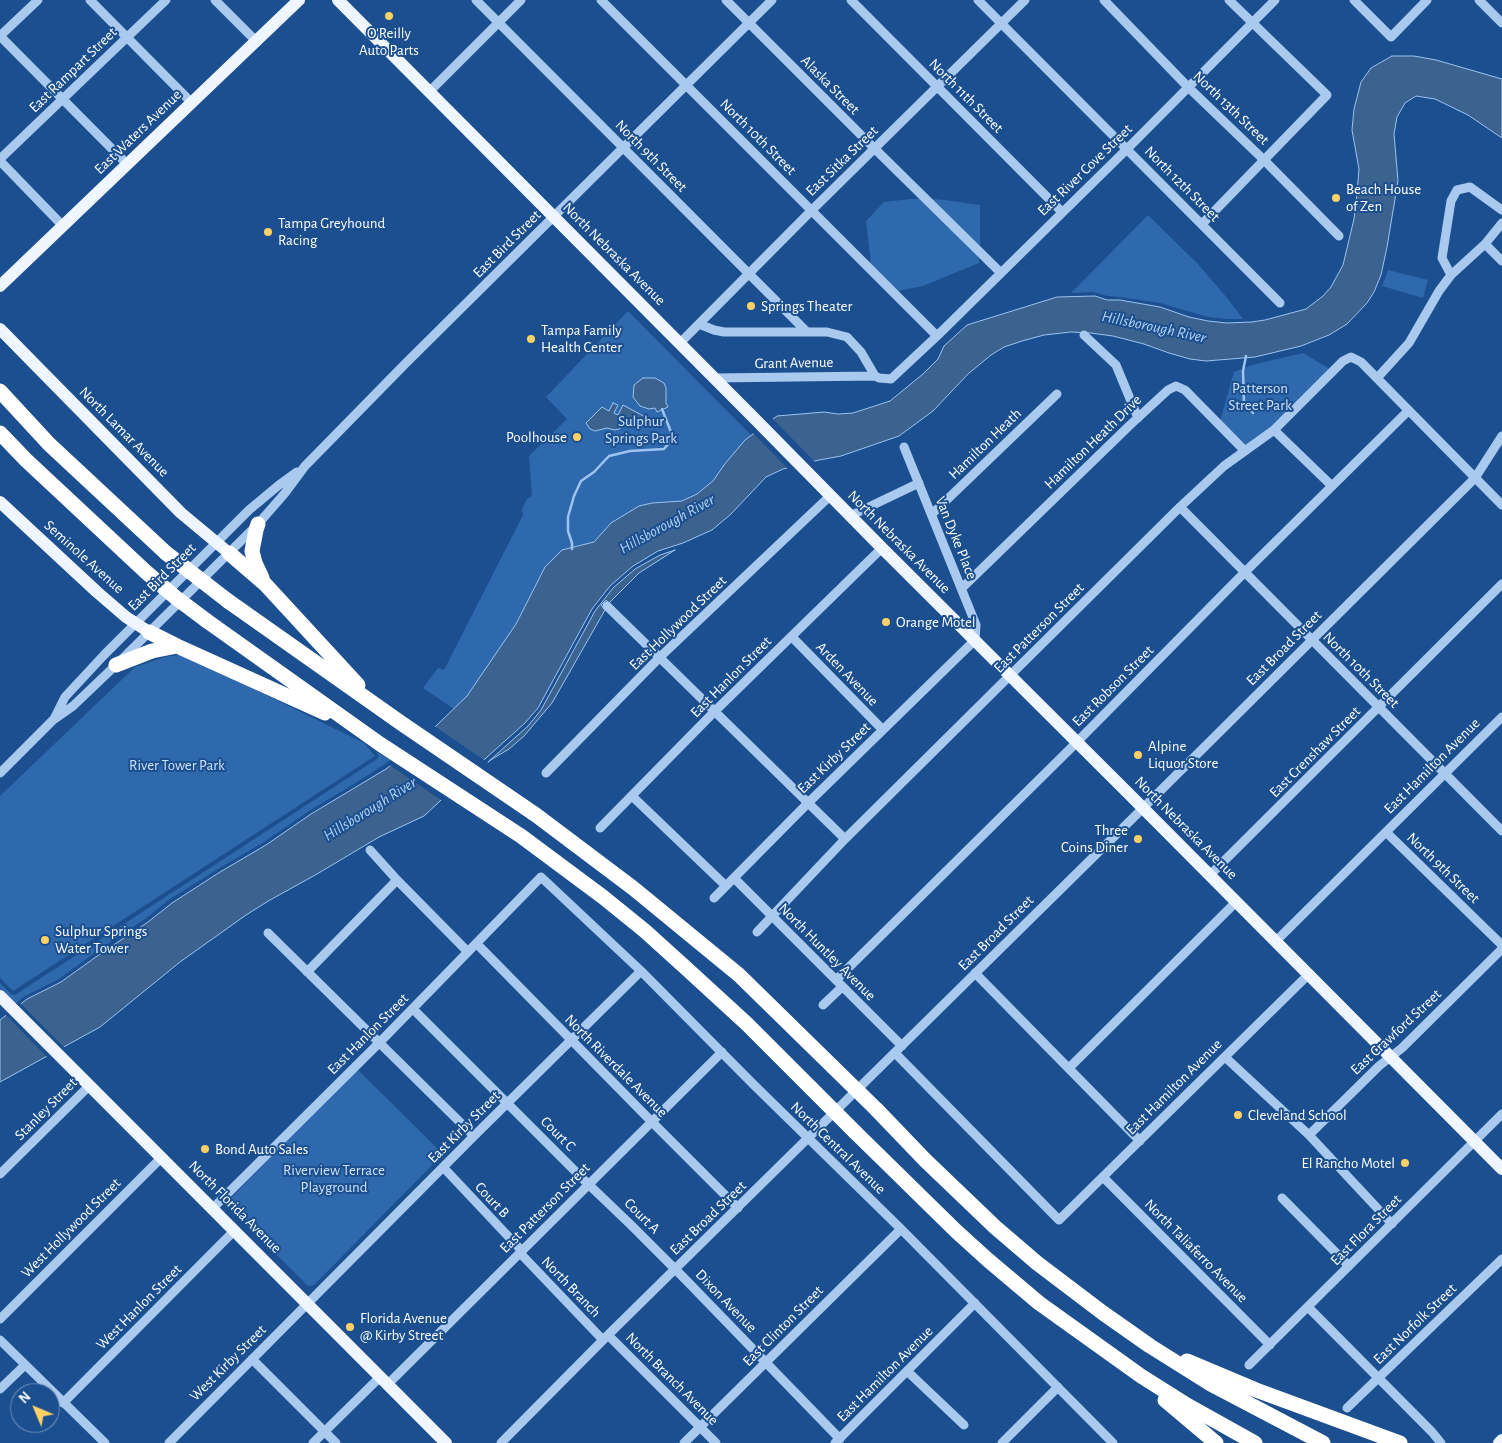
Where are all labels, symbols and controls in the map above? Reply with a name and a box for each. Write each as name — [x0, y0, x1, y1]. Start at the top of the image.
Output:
marker: O'Reilly Auto Parts — [383, 10, 395, 22]
street label: East Rampart Street — [25, 23, 121, 117]
place label: O'Reilly Auto Parts — [359, 24, 419, 59]
street label: Alaska Street — [797, 52, 863, 118]
street label: North 11th Street — [925, 55, 1007, 137]
street label: North 13th Street — [1189, 67, 1273, 149]
street label: East Waters Avenue — [91, 86, 185, 178]
street label: North 10th Street — [716, 95, 800, 179]
street label: North 9th Street — [611, 116, 691, 196]
street label: East River Cove Street — [1034, 120, 1136, 220]
street label: East Sitka Street — [802, 122, 882, 200]
street label: North 12th Street — [1140, 142, 1224, 226]
place label: Beach House of Zen — [1346, 180, 1421, 215]
marker: Beach House of Zen — [1330, 192, 1342, 204]
street label: North Nebraska Avenue — [559, 199, 669, 309]
street label: East Bird Street — [469, 206, 545, 282]
place label: Tampa Greyhound Racing — [278, 214, 385, 249]
marker: Tampa Greyhound Racing — [262, 226, 274, 238]
place label: Springs Theater — [761, 297, 852, 315]
marker: Springs Theater — [745, 300, 757, 312]
water label: Hillsborough River — [1100, 307, 1208, 347]
place label: Tampa Family Health Center — [541, 321, 622, 356]
marker: Tampa Family Health Center — [525, 333, 537, 345]
street label: Grant Avenue — [754, 353, 834, 373]
park label: Patterson Street Park — [1228, 379, 1292, 414]
street label: North Lamar Avenue — [75, 383, 173, 481]
street label: Hamilton Heath Drive — [1041, 391, 1145, 493]
street label: Hamilton Heath — [945, 405, 1025, 483]
park label: Sulphur Springs Park — [605, 412, 677, 447]
place label: Poolhouse — [506, 428, 567, 446]
marker: Poolhouse — [571, 431, 583, 443]
street label: North Nebraska Avenue — [844, 487, 954, 597]
water label: Hillsborough River — [616, 490, 718, 558]
street label: Van Dyke Place — [931, 494, 981, 582]
street label: Seminole Avenue — [40, 516, 128, 598]
street label: East Bird Street — [124, 539, 200, 615]
street label: East Hollywood Street — [626, 572, 730, 674]
street label: East Patterson Street — [990, 579, 1088, 677]
street label: East Broad Street — [1243, 607, 1325, 689]
place label: Orange Motel — [896, 613, 976, 631]
marker: Orange Motel — [880, 616, 892, 628]
street label: North 10th Street — [1319, 628, 1403, 712]
street label: East Hanlon Street — [687, 633, 775, 721]
street label: Arden Avenue — [812, 638, 882, 710]
street label: East Robson Street — [1069, 642, 1157, 730]
street label: East Crenshaw Street — [1266, 703, 1364, 801]
street label: East Hamilton Avenue — [1380, 714, 1484, 818]
street label: East Kirby Street — [794, 719, 874, 797]
place label: Alpine Liquor Store — [1148, 737, 1218, 772]
marker: Alpine Liquor Store — [1132, 749, 1144, 761]
park label: River Tower Park — [129, 756, 225, 774]
water label: Hillsborough River — [320, 773, 420, 845]
street label: North Nebraska Avenue — [1131, 773, 1241, 883]
place label: Three Coins Diner — [1061, 821, 1128, 856]
street label: North 9th Street — [1403, 829, 1483, 907]
marker: Three Coins Diner — [1132, 833, 1144, 845]
street label: East Broad Street — [955, 892, 1037, 974]
street label: North Huntley Avenue — [775, 900, 879, 1004]
place label: Sulphur Springs Water Tower — [55, 922, 147, 957]
marker: Sulphur Springs Water Tower — [39, 934, 51, 946]
street label: East Crawford Street — [1347, 985, 1445, 1079]
street label: East Hanlon Street — [324, 990, 412, 1078]
street label: North Riverdale Avenue — [561, 1011, 671, 1121]
street label: East Hamilton Avenue — [1122, 1035, 1226, 1139]
street label: Stanley Street — [11, 1074, 81, 1144]
street label: East Kirby Street — [424, 1087, 504, 1167]
street label: North Central Avenue — [787, 1098, 889, 1198]
place label: Cleveland School — [1248, 1106, 1347, 1124]
marker: Cleveland School — [1232, 1109, 1244, 1121]
street label: Court C — [537, 1113, 579, 1155]
place label: Bond Auto Sales — [215, 1140, 308, 1158]
marker: Bond Auto Sales — [199, 1143, 211, 1155]
place label: El Rancho Motel — [1302, 1154, 1395, 1172]
street label: North Florida Avenue — [185, 1157, 285, 1257]
marker: El Rancho Motel — [1399, 1157, 1411, 1169]
street label: East Patterson Street — [496, 1159, 594, 1257]
park label: Riverview Terrace Playground — [283, 1161, 385, 1196]
street label: West Hollywood Street — [17, 1174, 125, 1282]
street label: East Broad Street — [666, 1177, 750, 1259]
street label: Court B — [471, 1178, 513, 1222]
street label: East Flora Street — [1327, 1191, 1405, 1269]
street label: Court A — [620, 1194, 664, 1238]
street label: North Taliaferro Avenue — [1141, 1196, 1251, 1306]
street label: North Branch — [538, 1253, 604, 1321]
street label: West Hanlon Street — [93, 1261, 185, 1353]
street label: Dixon Avenue — [691, 1266, 761, 1336]
street label: East Norfolk Street — [1370, 1280, 1460, 1368]
street label: East Clinton Street — [739, 1282, 827, 1370]
place label: Florida Avenue @ Kirby Street — [360, 1309, 447, 1344]
street label: West Kirby Street — [186, 1321, 270, 1405]
marker: Florida Avenue @ Kirby Street — [344, 1321, 356, 1333]
street label: East Hamilton Avenue — [833, 1322, 937, 1426]
street label: North Branch Avenue — [622, 1329, 722, 1429]
north arrow — [10, 1383, 60, 1433]
text: N — [17, 1390, 33, 1406]

